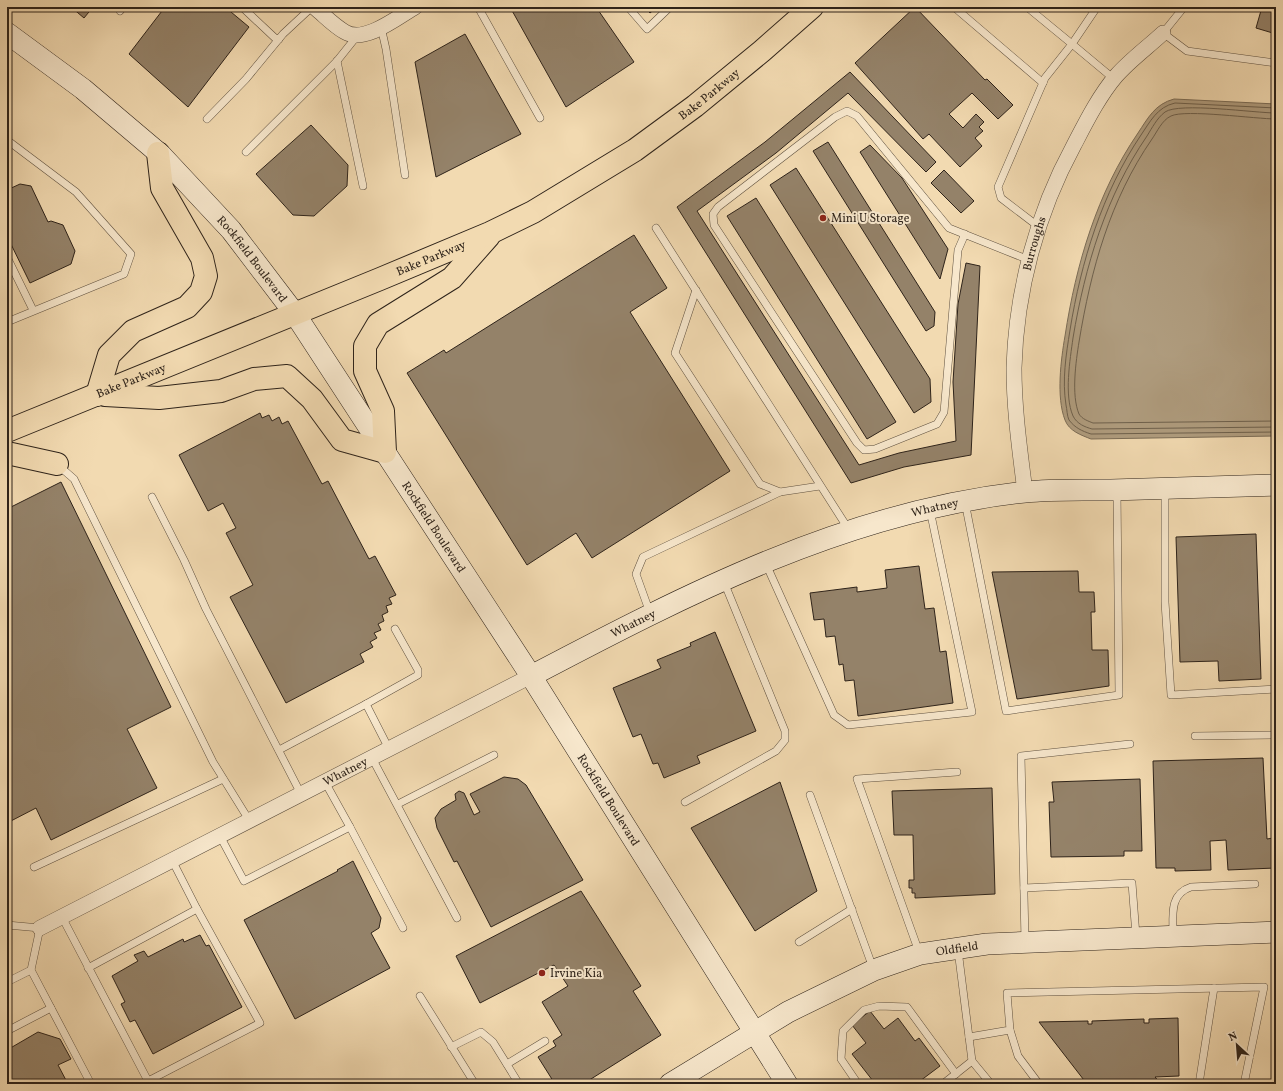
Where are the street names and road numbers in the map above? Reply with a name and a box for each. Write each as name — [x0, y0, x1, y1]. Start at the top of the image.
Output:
street label: Bake Parkway — [676, 65, 744, 124]
street label: Rockfield Boulevard — [213, 213, 291, 306]
street label: Burroughs — [1020, 214, 1051, 273]
street label: Bake Parkway — [394, 237, 469, 280]
street label: Bake Parkway — [94, 360, 169, 403]
street label: Rockfield Boulevard — [397, 479, 469, 576]
street label: Whatney — [910, 495, 961, 522]
street label: Whatney — [608, 606, 659, 642]
street label: Rockfield Boulevard — [573, 751, 643, 850]
street label: Whatney — [320, 754, 371, 790]
street label: Oldfield — [935, 938, 980, 961]

